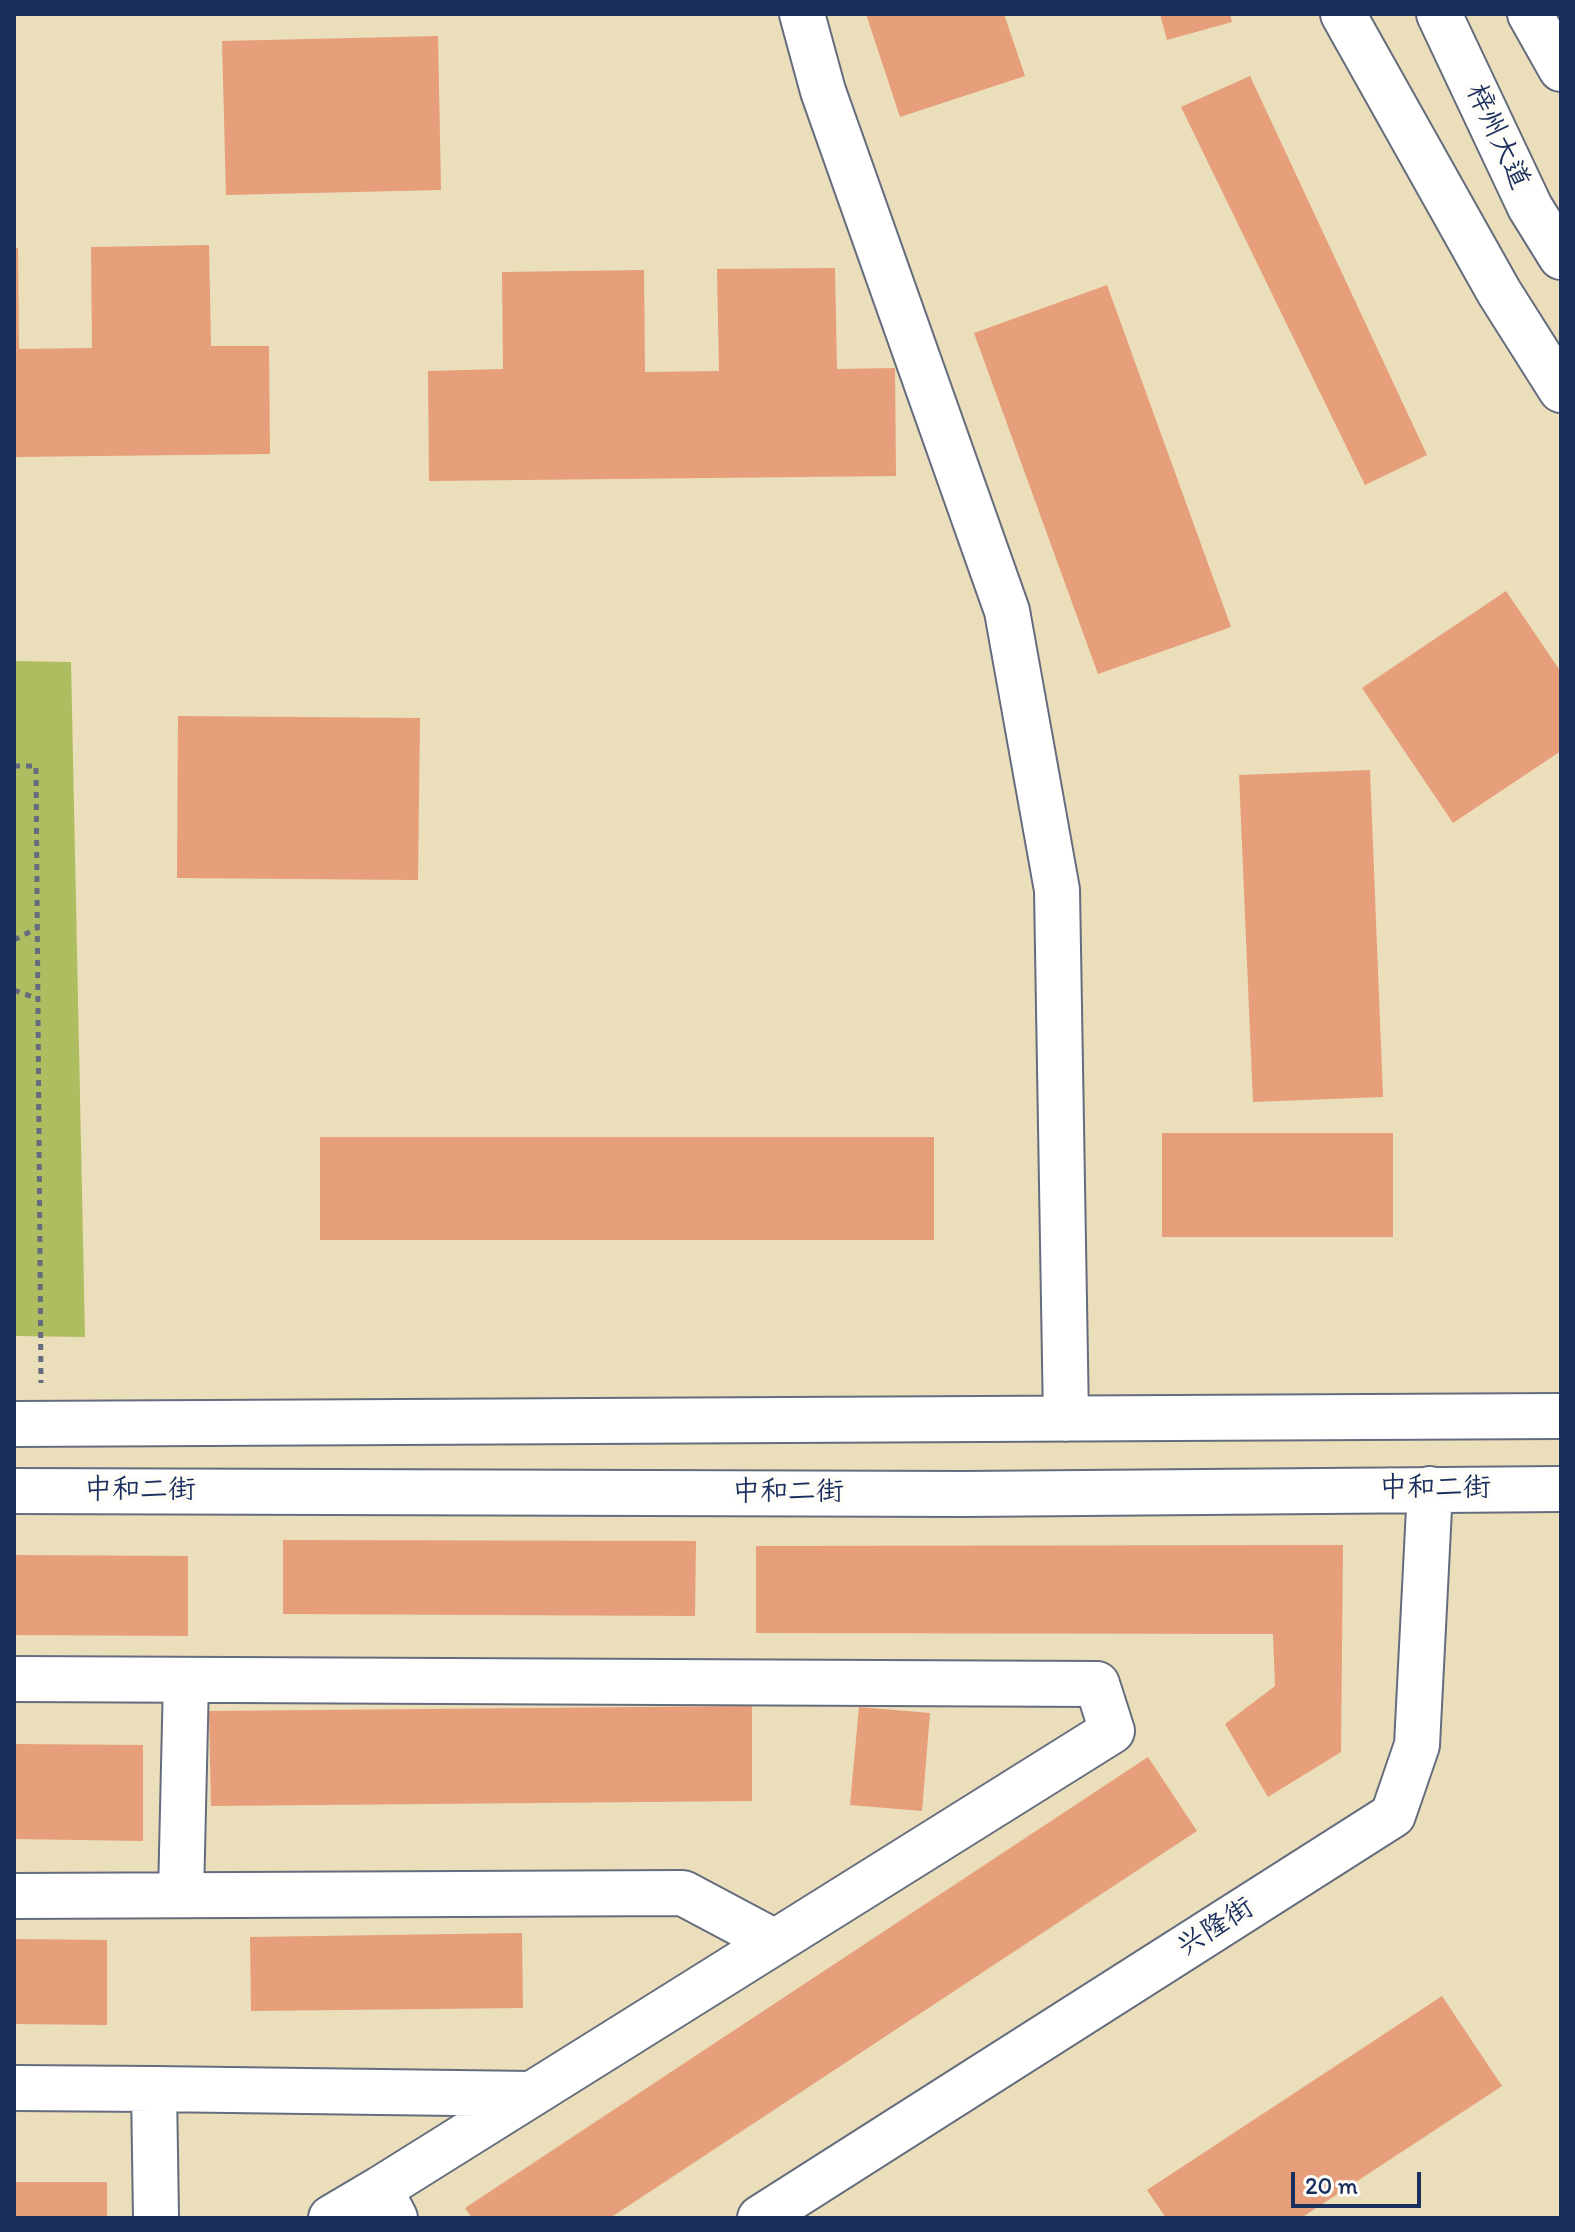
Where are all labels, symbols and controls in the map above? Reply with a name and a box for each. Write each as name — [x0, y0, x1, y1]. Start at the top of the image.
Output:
street label: 梓州大道 — [1458, 79, 1536, 195]
street label: 中和二街 — [1379, 1472, 1491, 1506]
street label: 中和二街 — [84, 1474, 196, 1508]
street label: 中和二街 — [732, 1476, 844, 1510]
street label: 兴隆街 — [1171, 1891, 1261, 1965]
scale bar — [1295, 2156, 1425, 2206]
text: 20 m — [1305, 2171, 1358, 2200]

